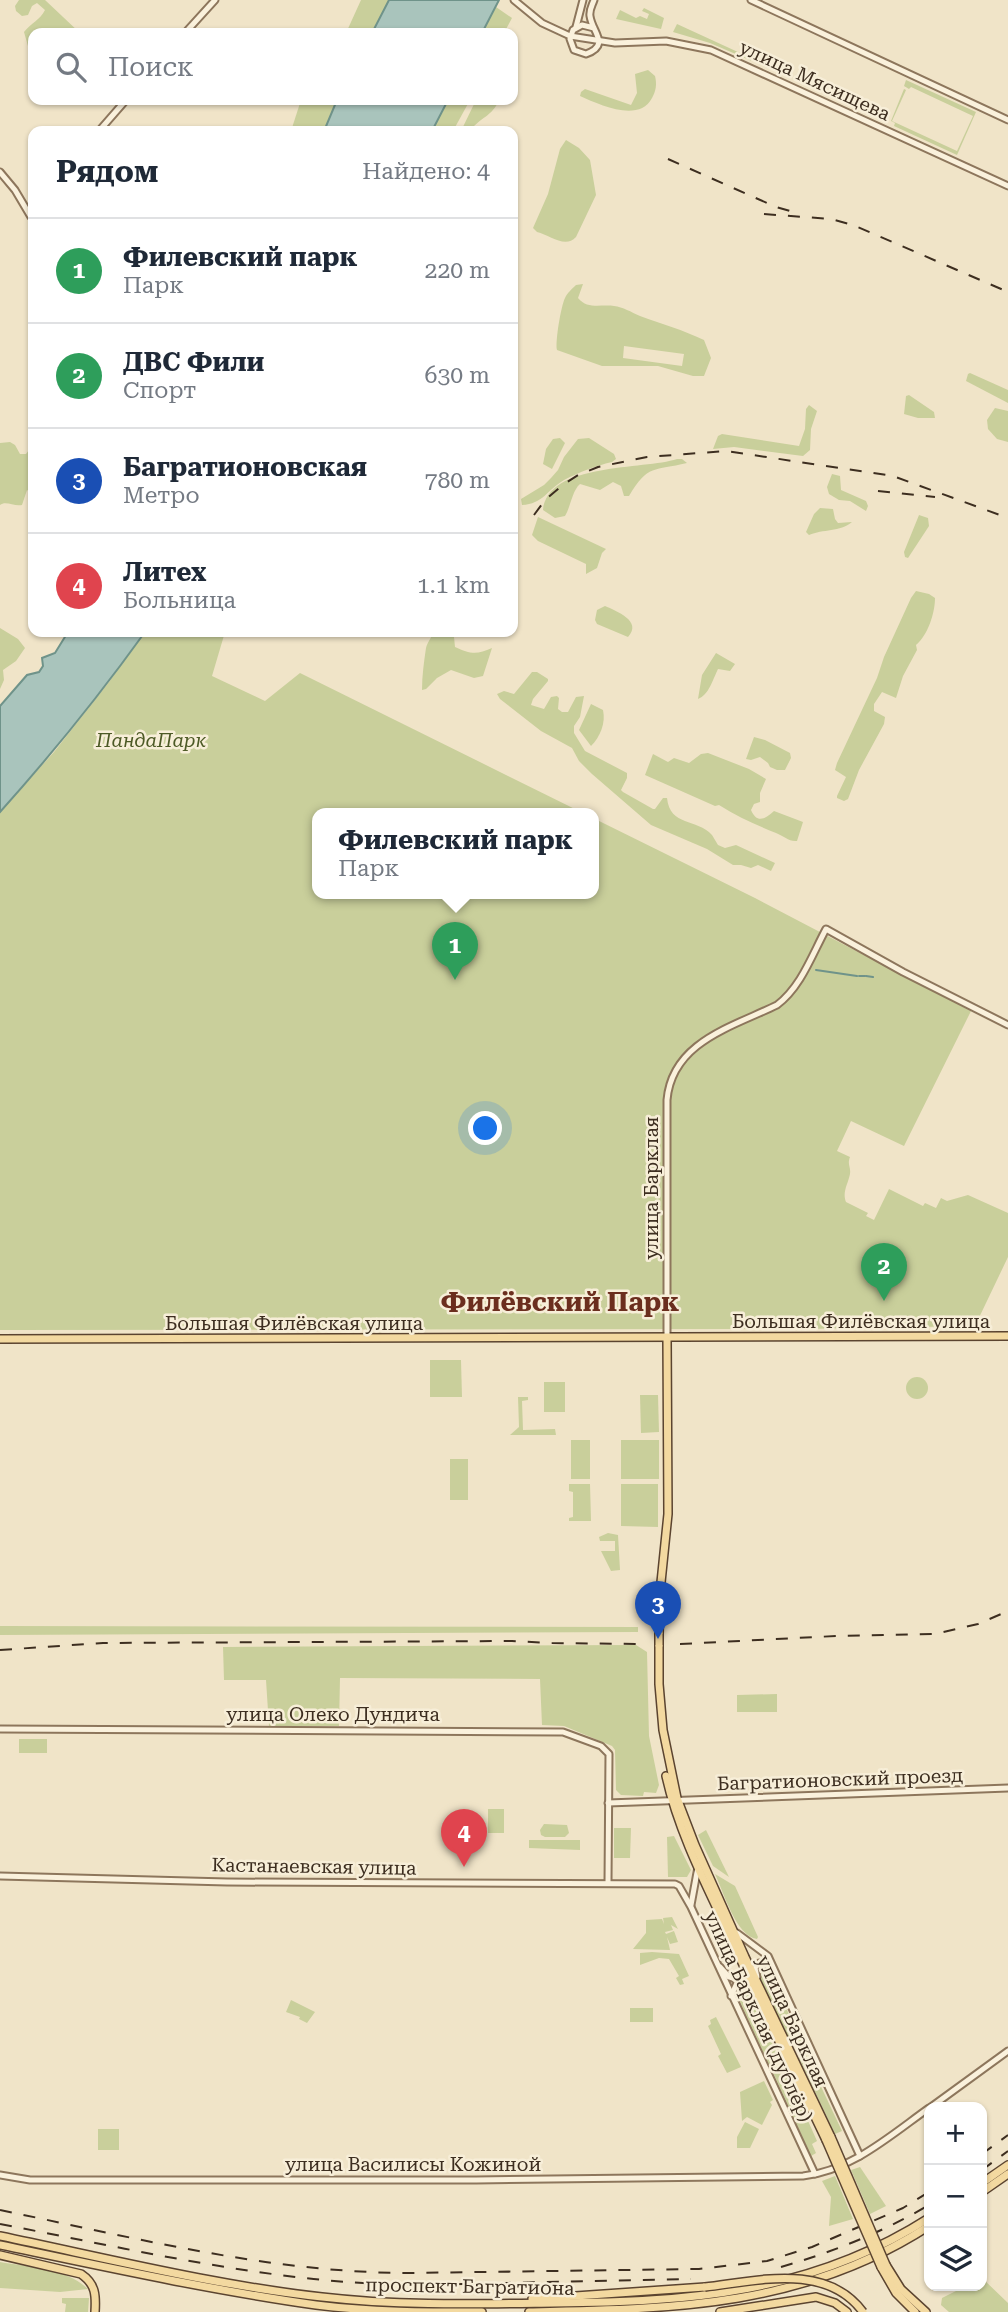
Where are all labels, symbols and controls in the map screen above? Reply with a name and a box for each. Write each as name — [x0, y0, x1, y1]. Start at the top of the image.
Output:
search box — [28, 28, 518, 105]
street label: улица Мясищева — [736, 35, 895, 126]
icon: search — [52, 48, 90, 86]
text: Поиск — [108, 52, 194, 82]
text: Рядом — [56, 154, 158, 189]
text: Найдено: 4 — [362, 158, 490, 185]
text: Филевский парк — [123, 242, 357, 272]
text: 1 — [73, 257, 85, 284]
text: 220 m — [425, 257, 490, 284]
text: Парк — [123, 272, 184, 299]
text: ДВС Фили — [123, 347, 264, 377]
text: 2 — [73, 362, 85, 389]
text: 630 m — [425, 362, 490, 389]
text: Спорт — [123, 377, 196, 404]
text: Багратионовская — [123, 452, 367, 482]
text: 3 — [73, 467, 85, 494]
text: 780 m — [425, 467, 490, 494]
text: Метро — [123, 482, 200, 509]
text: Литех — [123, 557, 206, 587]
text: 4 — [73, 572, 85, 599]
text: 1.1 km — [417, 572, 490, 599]
text: Больница — [123, 587, 236, 614]
park label: ПандаПарк — [95, 729, 207, 752]
popup — [312, 808, 599, 899]
text: Филевский парк — [338, 825, 573, 855]
text: Парк — [338, 855, 399, 882]
pin: 1 — [432, 922, 478, 980]
your location — [468, 1111, 502, 1145]
street label: улица Барклая — [640, 1116, 663, 1260]
pin: 2 — [861, 1243, 907, 1301]
district label: Филёвский Парк — [441, 1287, 679, 1317]
street label: Большая Филёвская улица — [732, 1310, 991, 1333]
street label: Большая Филёвская улица — [165, 1312, 424, 1335]
pin: 3 — [635, 1581, 681, 1639]
street label: улица Олеко Дундича — [226, 1703, 441, 1726]
street label: Багратионовский проезд — [717, 1764, 963, 1795]
pin: 4 — [441, 1809, 487, 1867]
street label: Кастанаевская улица — [211, 1853, 417, 1880]
street label: улица Барклая (дублёр) — [700, 1907, 818, 2125]
street label: улица Барклая — [752, 1951, 834, 2091]
map controls — [924, 2102, 987, 2291]
button: + — [924, 2102, 987, 2165]
street label: улица Василисы Кожиной — [285, 2153, 541, 2176]
button: − — [924, 2165, 987, 2228]
button: layers — [924, 2228, 987, 2291]
street label: проспект Багратиона — [365, 2273, 575, 2300]

